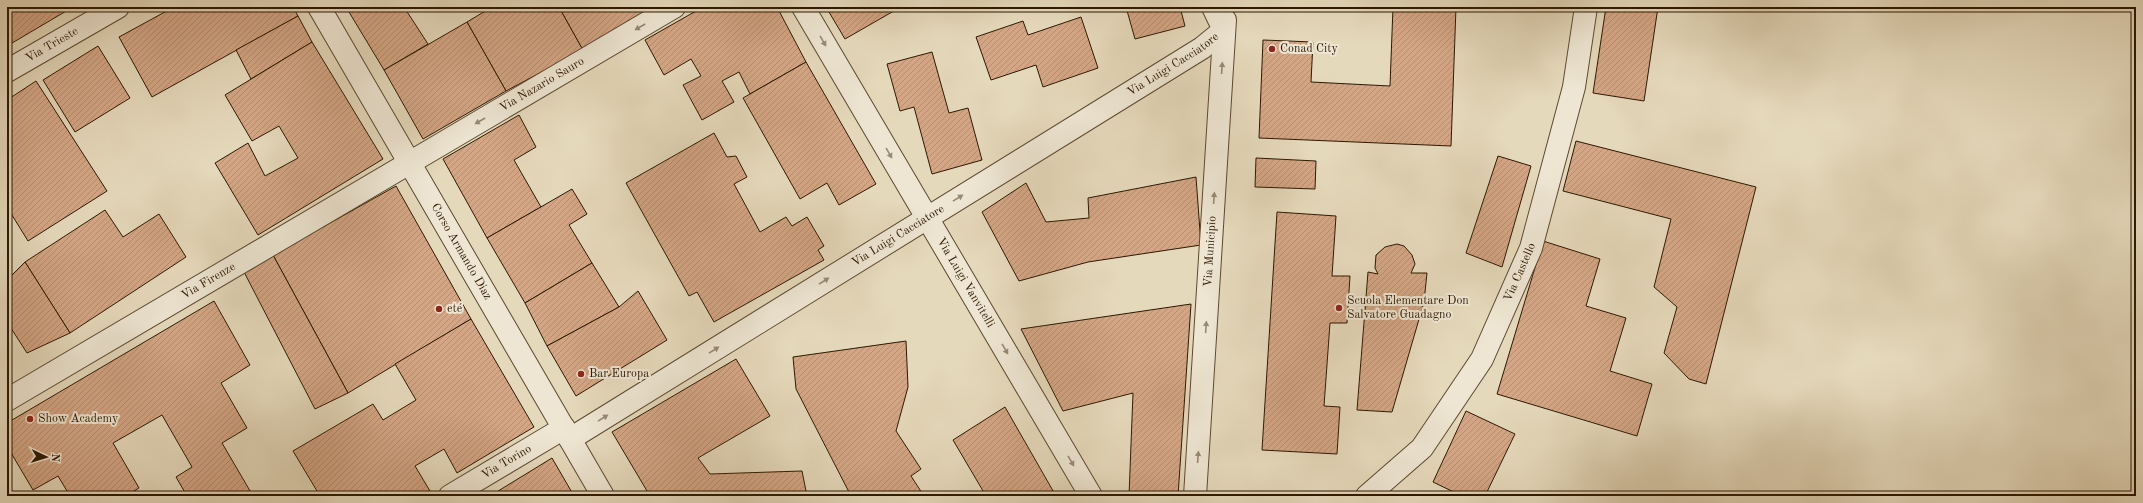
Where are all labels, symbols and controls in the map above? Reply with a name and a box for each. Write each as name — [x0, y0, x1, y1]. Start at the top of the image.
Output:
one-way arrow — [635, 23, 646, 30]
street label: Via Trieste — [24, 25, 81, 65]
street label: Via Luigi Cacciatore — [1125, 30, 1222, 99]
one-way arrow — [819, 36, 827, 46]
place label: Conad City — [1280, 43, 1339, 55]
marker: Conad City — [1267, 44, 1277, 54]
street label: Via Nazario Sauro — [498, 55, 586, 114]
one-way arrow — [1218, 62, 1225, 74]
one-way arrow — [474, 118, 486, 125]
one-way arrow — [885, 147, 892, 159]
one-way arrow — [1210, 192, 1217, 204]
one-way arrow — [952, 194, 964, 201]
street label: Corso Armando Diaz — [429, 202, 494, 302]
street label: Via Luigi Cacciatore — [850, 203, 947, 269]
street label: Via Municipio — [1202, 215, 1219, 288]
street label: Via Luigi Vanvitelli — [934, 236, 996, 330]
street label: Via Castello — [1502, 242, 1538, 304]
street label: Via Firenze — [180, 260, 238, 302]
one-way arrow — [819, 277, 829, 285]
place label: Scuola Elementare Don Salvatore Guadagno — [1347, 295, 1469, 321]
place label: eté — [447, 303, 463, 315]
marker: Scuola Elementare Don Salvatore Guadagno — [1334, 303, 1344, 313]
marker: eté — [434, 304, 444, 314]
one-way arrow — [1202, 321, 1209, 333]
one-way arrow — [1001, 343, 1008, 355]
one-way arrow — [708, 346, 720, 353]
place label: Bar Europa — [589, 368, 649, 380]
marker: Bar Europa — [576, 369, 586, 379]
place label: Show Academy — [38, 413, 119, 425]
marker: Show Academy — [25, 414, 35, 424]
one-way arrow — [597, 415, 609, 422]
north arrow — [26, 437, 66, 477]
street label: Via Torino — [480, 443, 534, 482]
one-way arrow — [1194, 451, 1201, 463]
text: N — [49, 453, 60, 463]
one-way arrow — [1067, 455, 1074, 467]

